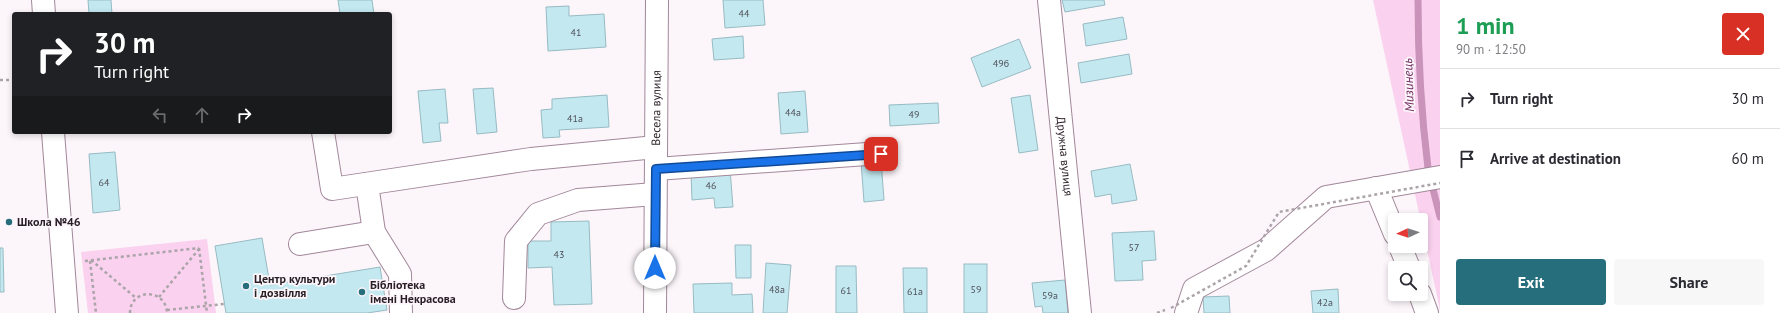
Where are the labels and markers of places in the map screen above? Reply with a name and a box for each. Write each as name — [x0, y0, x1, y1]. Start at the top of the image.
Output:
pin — [864, 137, 898, 171]
place label: Школа №46 — [17, 214, 81, 229]
marker: Школа №46 — [4, 217, 14, 227]
place label: Центр культури і дозвілля — [254, 271, 335, 300]
place label: Бібліотека імені Некрасова — [370, 277, 456, 306]
marker: Центр культури і дозвілля — [241, 281, 251, 291]
marker: Бібліотека імені Некрасова — [357, 287, 367, 297]

